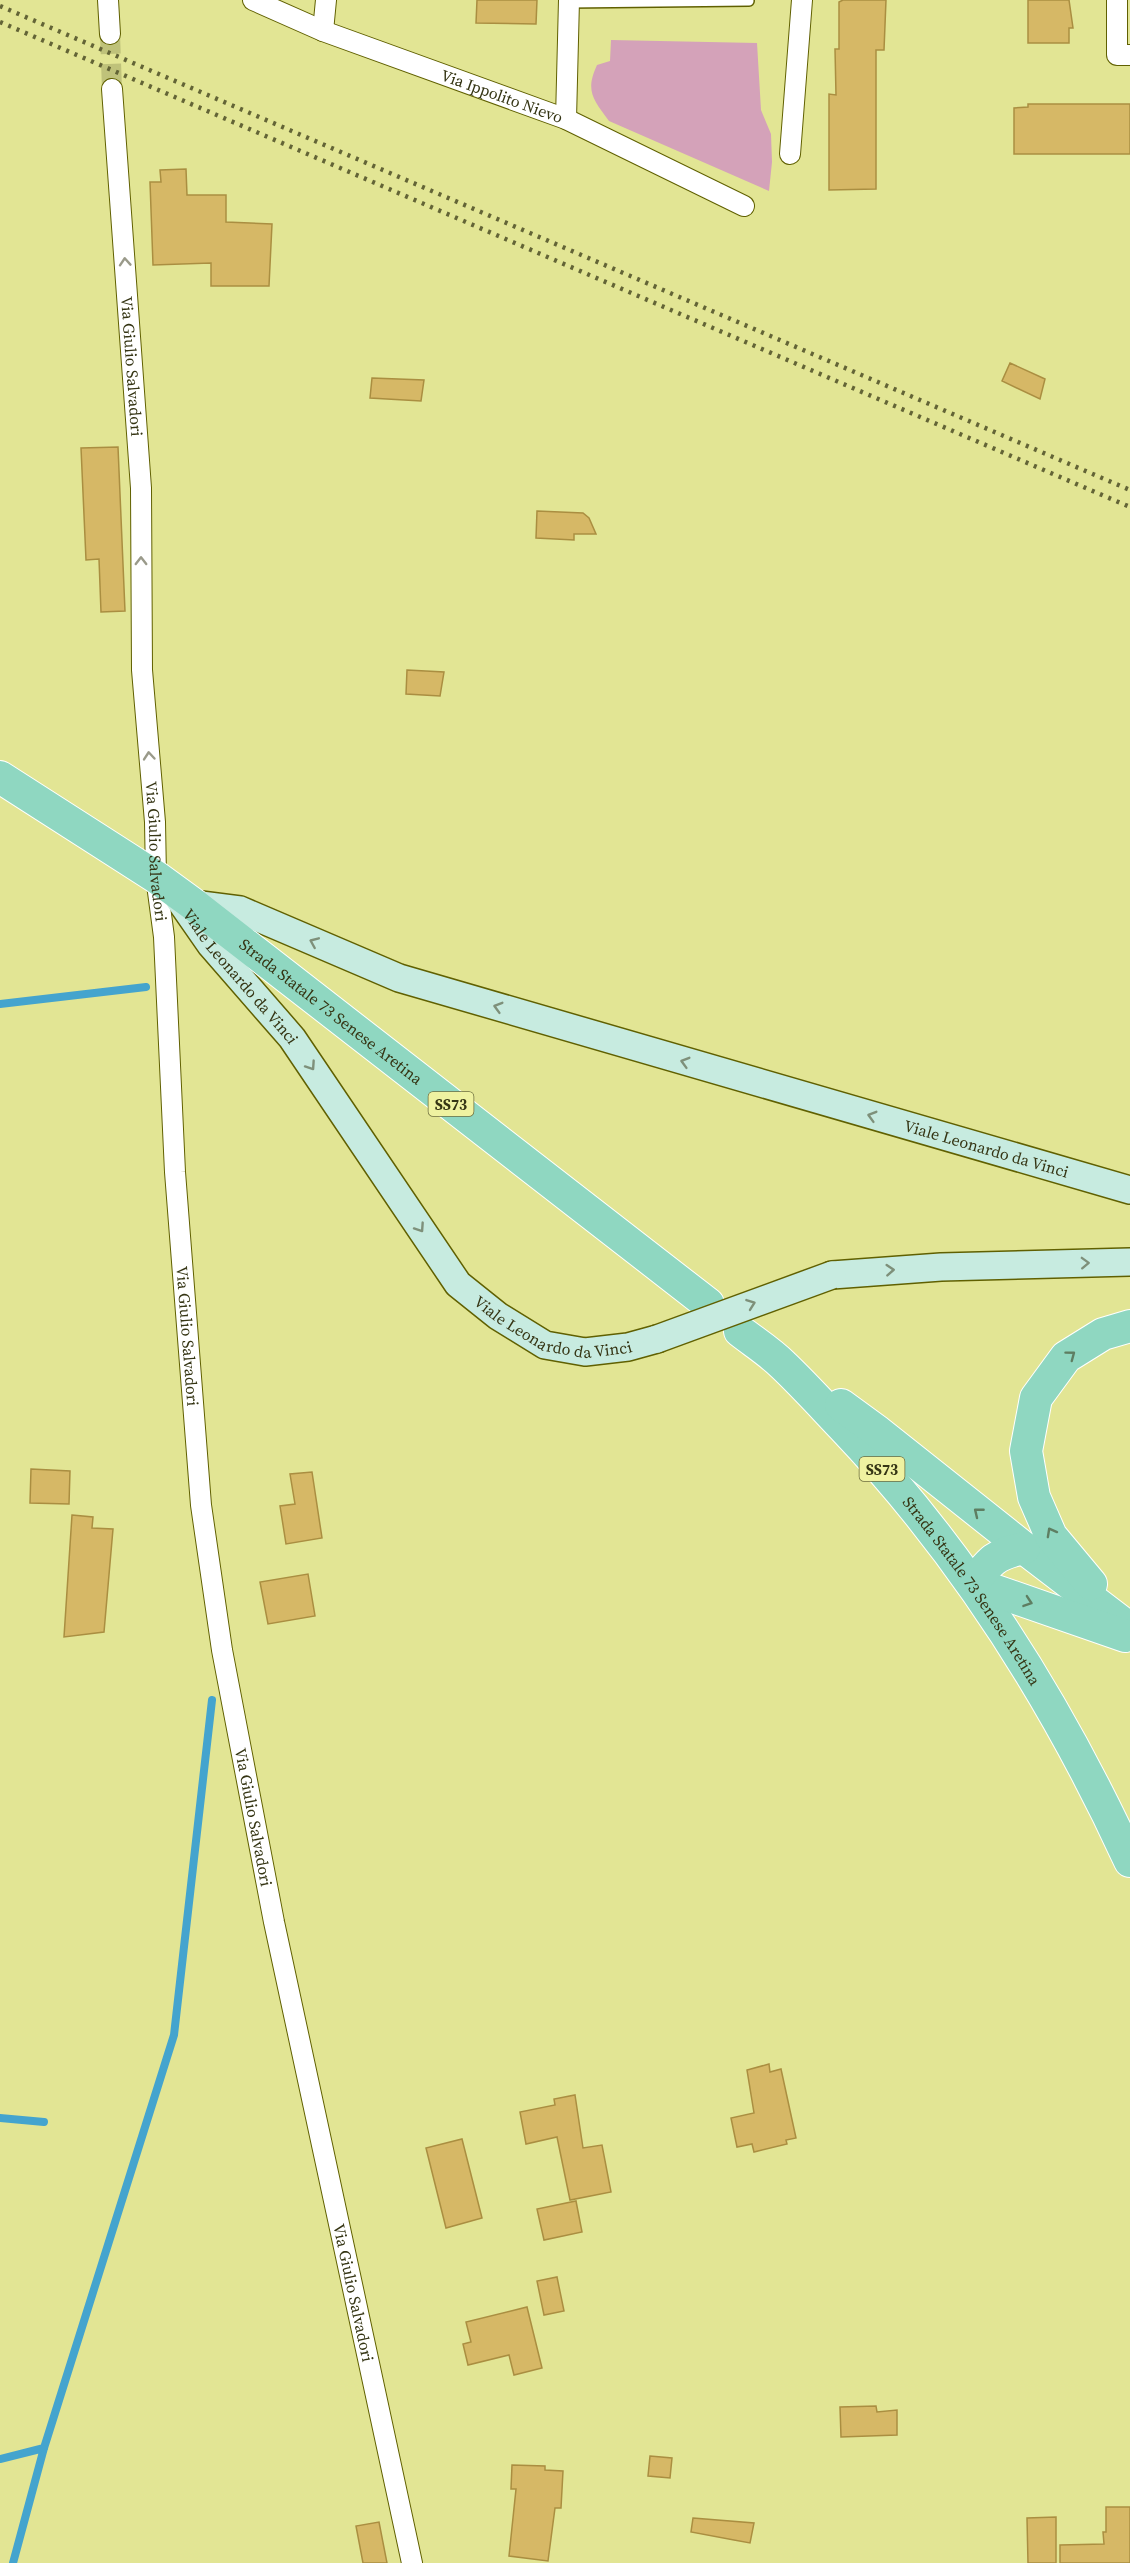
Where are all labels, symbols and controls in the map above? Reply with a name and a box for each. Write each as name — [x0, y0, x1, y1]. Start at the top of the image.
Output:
street label: Via Ippolito Nievo — [438, 64, 566, 128]
one-way arrow — [119, 257, 132, 266]
street label: Via Giulio Salvadori — [116, 295, 148, 437]
one-way arrow — [135, 557, 147, 566]
one-way arrow — [143, 751, 156, 761]
street label: Via Giulio Salvadori — [141, 780, 173, 923]
street label: Viale Leonardo da Vinci — [178, 904, 304, 1048]
street label: Strada Statale 73 Senese Aretina — [235, 933, 428, 1090]
one-way arrow — [310, 937, 321, 949]
one-way arrow — [493, 1002, 504, 1014]
one-way arrow — [680, 1057, 691, 1069]
one-way arrow — [304, 1060, 315, 1071]
road number: SS73 — [428, 1092, 474, 1116]
one-way arrow — [867, 1111, 878, 1123]
street label: Viale Leonardo da Vinci — [902, 1114, 1071, 1183]
one-way arrow — [413, 1222, 424, 1233]
one-way arrow — [1081, 1257, 1090, 1269]
one-way arrow — [886, 1264, 895, 1277]
street label: Via Giulio Salvadori — [171, 1265, 204, 1407]
street label: Viale Leonardo da Vinci — [470, 1290, 635, 1363]
one-way arrow — [745, 1299, 756, 1312]
one-way arrow — [1064, 1351, 1075, 1362]
road number: SS73 — [860, 1457, 904, 1481]
street label: Strada Statale 73 Senese Aretina — [898, 1492, 1047, 1690]
one-way arrow — [974, 1508, 985, 1519]
one-way arrow — [1047, 1528, 1058, 1538]
one-way arrow — [1022, 1595, 1033, 1608]
street label: Via Giulio Salvadori — [230, 1746, 278, 1888]
street label: Via Giulio Salvadori — [328, 2222, 379, 2364]

